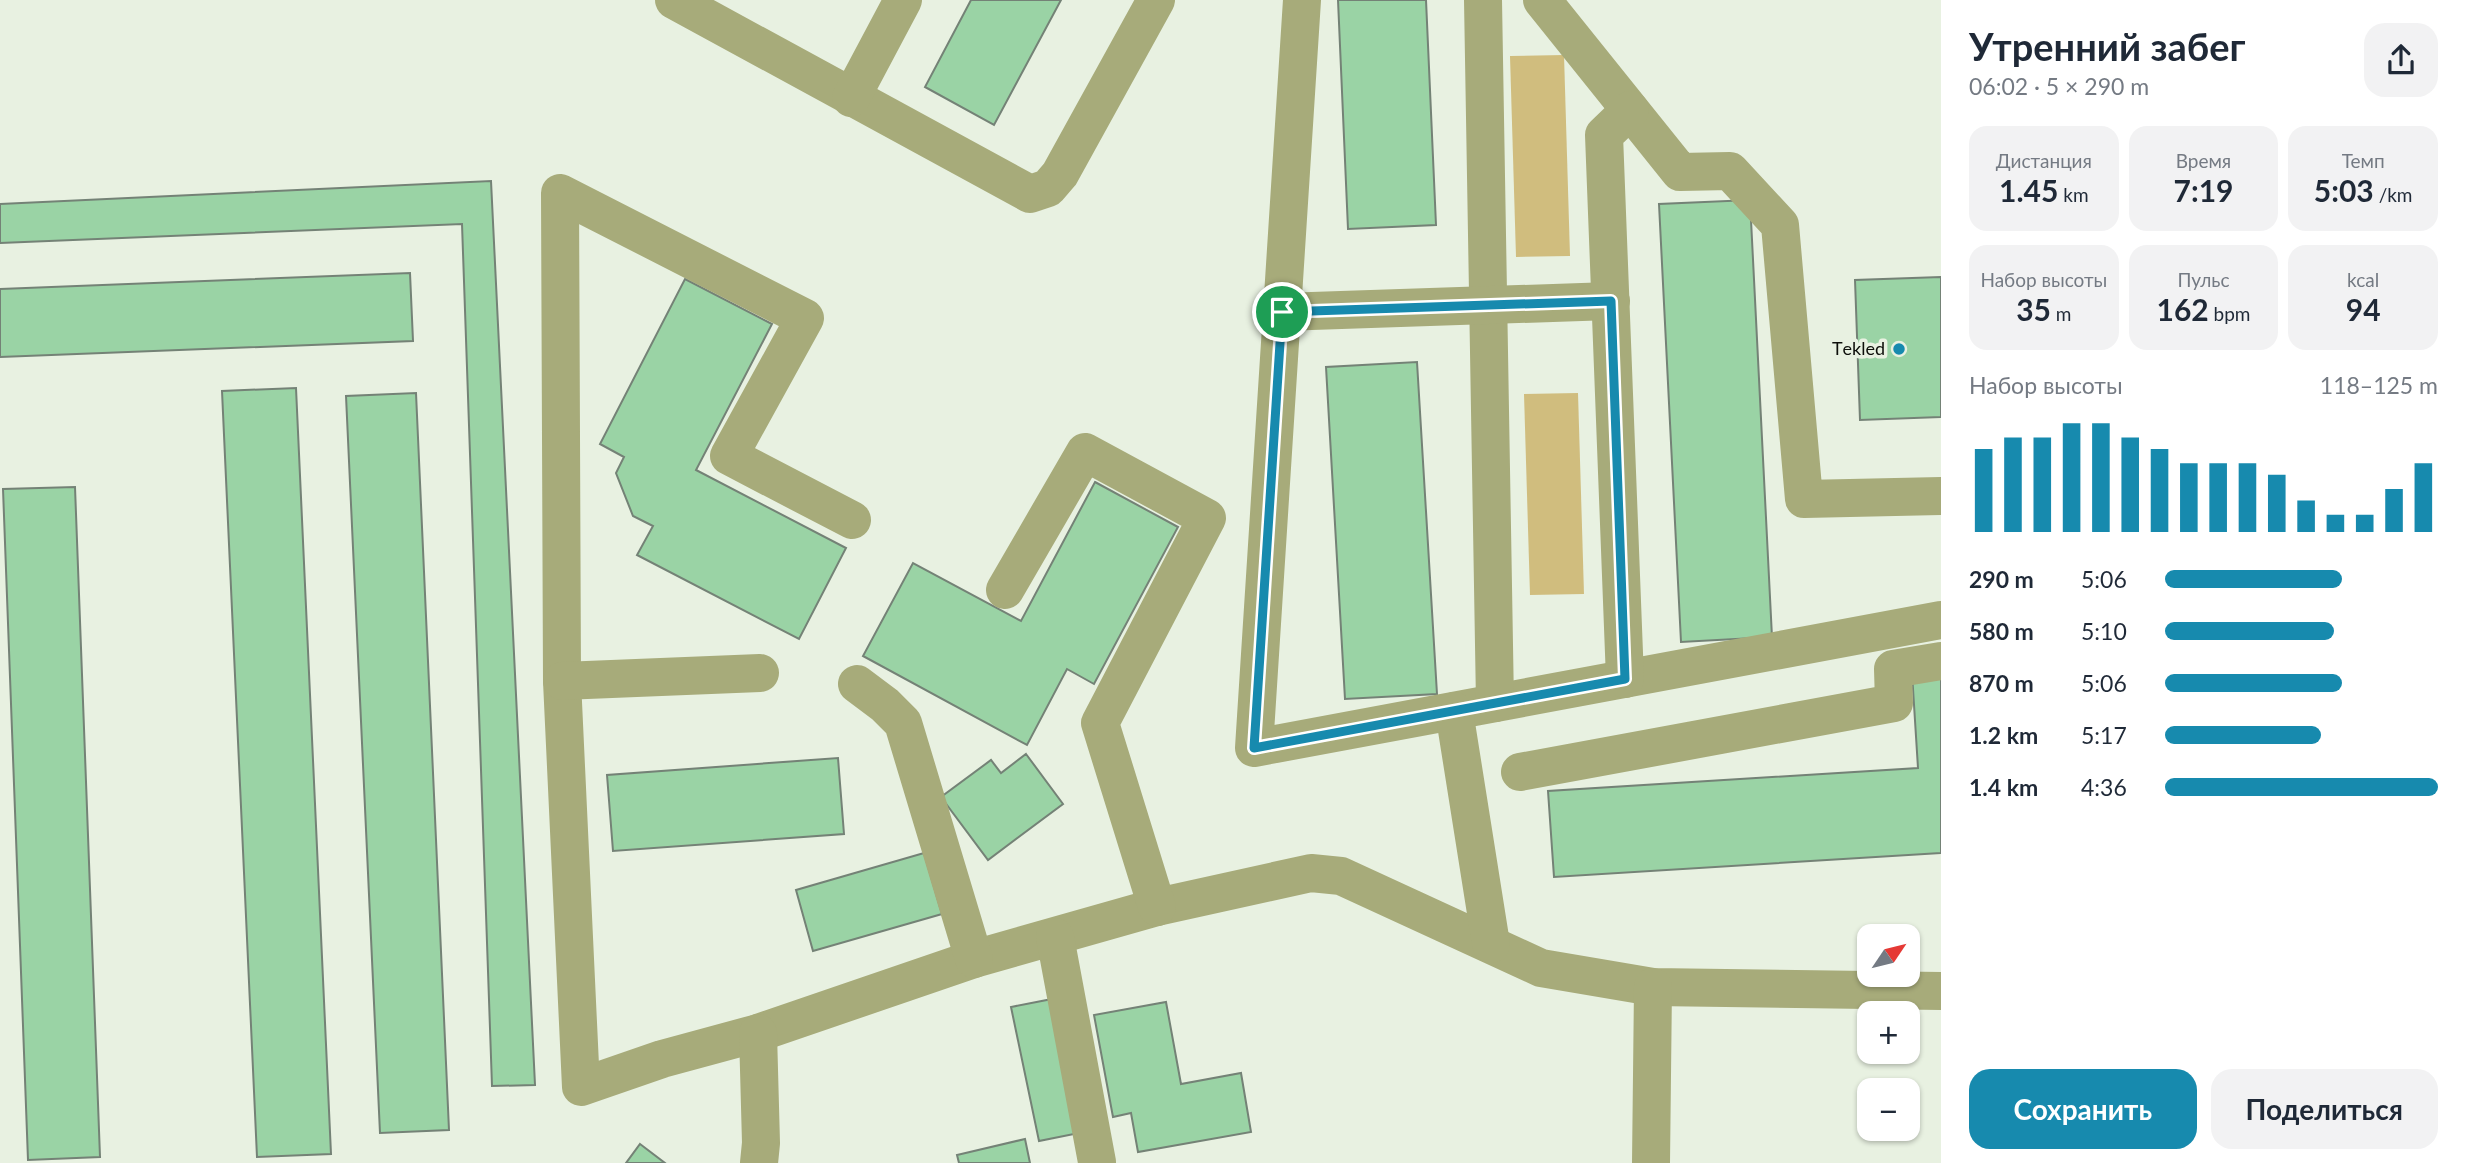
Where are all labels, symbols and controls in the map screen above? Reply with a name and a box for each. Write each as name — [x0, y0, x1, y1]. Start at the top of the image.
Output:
text: Утренний забег — [1969, 23, 2246, 69]
button: share — [2364, 23, 2438, 97]
text: 06:02 · 5 × 290 m — [1969, 72, 2149, 100]
text: Дистанция — [1996, 149, 2092, 172]
text: Время — [2176, 149, 2231, 172]
text: Темп — [2342, 149, 2385, 172]
text: 1.45 — [1999, 172, 2058, 208]
text: 7:19 — [2174, 172, 2233, 208]
text: 5:03 — [2314, 172, 2374, 208]
text: km — [2058, 183, 2089, 206]
text: /km — [2374, 183, 2413, 206]
text: Набор высоты — [1980, 268, 2107, 291]
text: Пульс — [2178, 268, 2229, 291]
text: kcal — [2347, 268, 2379, 291]
pin — [1252, 282, 1312, 342]
text: 35 — [2016, 291, 2051, 327]
text: 162 — [2157, 291, 2209, 327]
text: 94 — [2346, 291, 2381, 327]
icon: arrive — [1263, 293, 1301, 331]
text: m — [2051, 302, 2071, 325]
text: bpm — [2209, 302, 2250, 325]
place label: Тekled — [1832, 337, 1885, 359]
marker: Тekled — [1891, 341, 1907, 357]
text: Набор высоты — [1969, 371, 2123, 399]
text: 118–125 m — [2320, 371, 2438, 399]
text: 290 m — [1969, 565, 2034, 593]
text: 5:06 — [2081, 565, 2127, 593]
text: 580 m — [1969, 617, 2034, 645]
text: 5:10 — [2081, 617, 2127, 645]
text: 870 m — [1969, 669, 2034, 697]
text: 5:06 — [2081, 669, 2127, 697]
text: 1.2 km — [1969, 721, 2038, 749]
text: 5:17 — [2081, 721, 2127, 749]
text: 1.4 km — [1969, 773, 2038, 801]
text: 4:36 — [2081, 773, 2127, 801]
north arrow — [1857, 924, 1920, 987]
map controls — [1857, 924, 1920, 1141]
button: + — [1857, 1001, 1920, 1064]
button: Сохранить — [1969, 1069, 2197, 1149]
button: Поделиться — [2211, 1069, 2438, 1149]
button: − — [1857, 1078, 1920, 1141]

